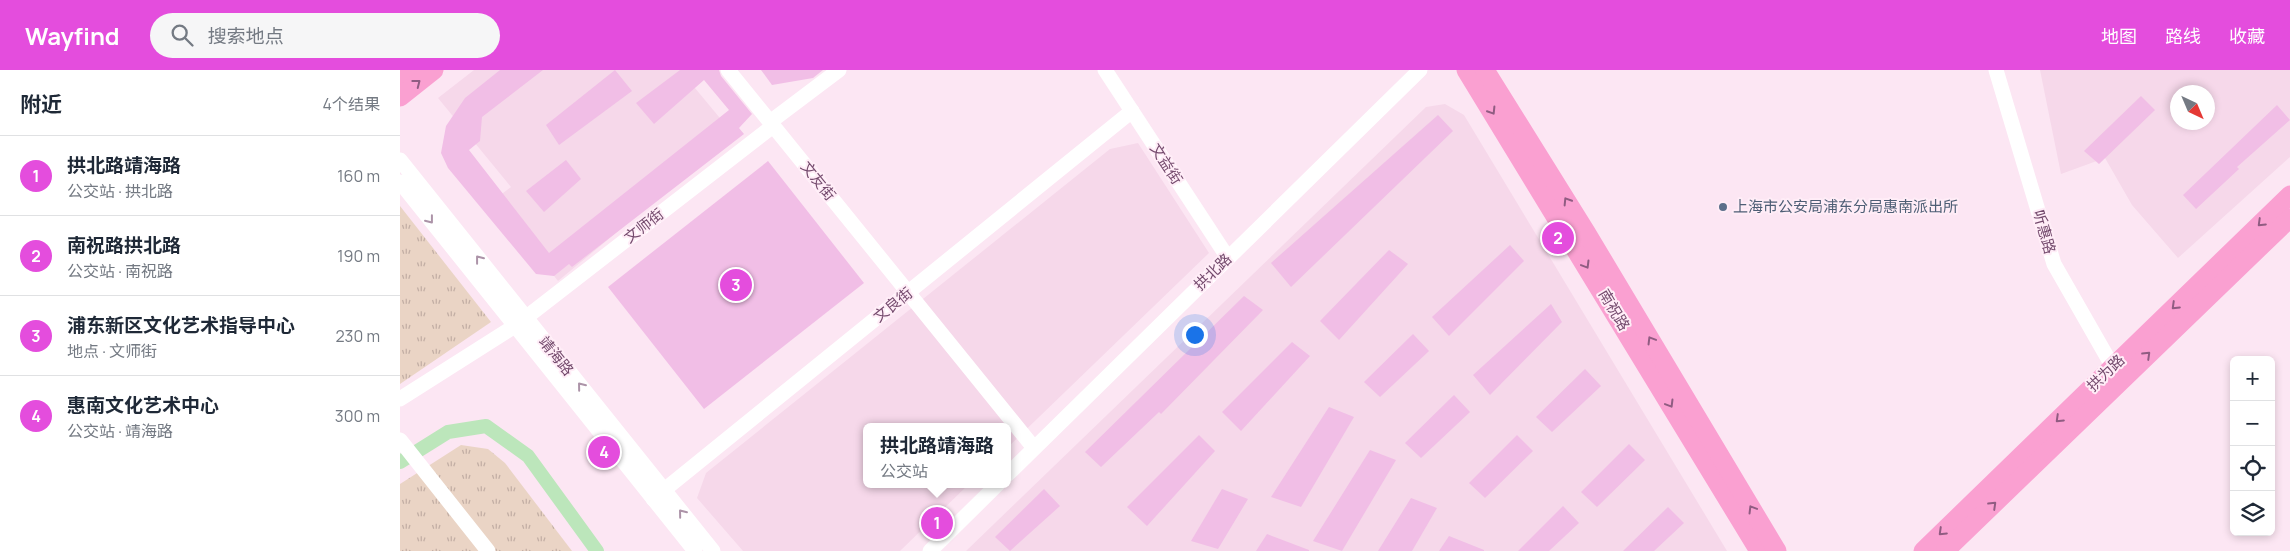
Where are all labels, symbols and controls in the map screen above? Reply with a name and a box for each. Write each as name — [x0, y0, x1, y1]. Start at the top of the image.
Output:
search box — [150, 13, 500, 58]
text: Wayfind — [25, 19, 120, 52]
icon: search — [168, 21, 196, 49]
text: 搜索地点 — [208, 23, 284, 49]
text: 地图 — [2101, 24, 2137, 48]
text: 路线 — [2165, 24, 2201, 48]
text: 收藏 — [2229, 24, 2265, 48]
one-way arrow — [411, 81, 420, 89]
north arrow — [2170, 85, 2215, 130]
text: 附近 — [20, 90, 62, 118]
text: 4个结果 — [323, 93, 380, 115]
one-way arrow — [1486, 106, 1495, 115]
street label: 文益街 — [1145, 139, 1187, 188]
text: 拱北路靖海路 — [67, 152, 181, 178]
street label: 文友街 — [796, 157, 841, 205]
text: 1 — [32, 165, 40, 187]
text: 160 m — [337, 165, 380, 187]
text: 公交站 · 拱北路 — [67, 180, 173, 202]
place label: 上海市公安局浦东分局惠南派出所 — [1733, 196, 1958, 217]
one-way arrow — [1563, 197, 1573, 206]
marker: 上海市公安局浦东分局惠南派出所 — [1717, 201, 1729, 213]
street label: 文师街 — [619, 203, 668, 248]
street label: 听惠路 — [2028, 207, 2061, 256]
one-way arrow — [425, 214, 433, 223]
one-way arrow — [2258, 217, 2267, 226]
pin: 2 — [1542, 219, 1574, 257]
text: 南祝路拱北路 — [67, 232, 181, 258]
text: 2 — [31, 245, 41, 267]
text: 190 m — [337, 245, 380, 267]
street label: 拱北路 — [1189, 248, 1236, 295]
one-way arrow — [476, 256, 485, 265]
one-way arrow — [1580, 259, 1590, 268]
text: 公交站 · 南祝路 — [67, 260, 173, 282]
pin: 3 — [720, 266, 752, 304]
street label: 文良街 — [869, 282, 917, 327]
street label: 南祝路 — [1594, 285, 1635, 334]
one-way arrow — [2172, 300, 2181, 309]
text: 浦东新区文化艺术指导中心 — [67, 312, 295, 338]
your location — [1182, 322, 1208, 348]
text: 3 — [31, 325, 41, 347]
text: 230 m — [336, 325, 380, 347]
street label: 靖海路 — [534, 332, 579, 380]
one-way arrow — [1647, 336, 1657, 345]
text: 地点 · 文师街 — [67, 340, 157, 362]
street label: 拱为路 — [2082, 349, 2129, 396]
one-way arrow — [2142, 352, 2151, 361]
map controls — [2230, 356, 2275, 536]
button: + — [2230, 356, 2275, 401]
one-way arrow — [577, 383, 586, 392]
text: 惠南文化艺术中心 — [67, 392, 219, 418]
one-way arrow — [1664, 399, 1674, 408]
button: − — [2230, 401, 2275, 446]
text: 4 — [31, 405, 41, 427]
text: 300 m — [335, 405, 380, 427]
one-way arrow — [2055, 413, 2064, 422]
text: 公交站 · 靖海路 — [67, 420, 173, 442]
popup — [863, 423, 1011, 488]
text: 拱北路靖海路 — [880, 432, 994, 458]
pin: 4 — [588, 433, 620, 471]
button: locate — [2230, 446, 2275, 491]
text: 公交站 — [880, 460, 928, 482]
button: layers — [2230, 491, 2275, 536]
one-way arrow — [1987, 502, 1996, 511]
pin: 1 — [921, 504, 953, 542]
one-way arrow — [1749, 506, 1759, 515]
one-way arrow — [680, 510, 688, 519]
one-way arrow — [1939, 526, 1948, 535]

